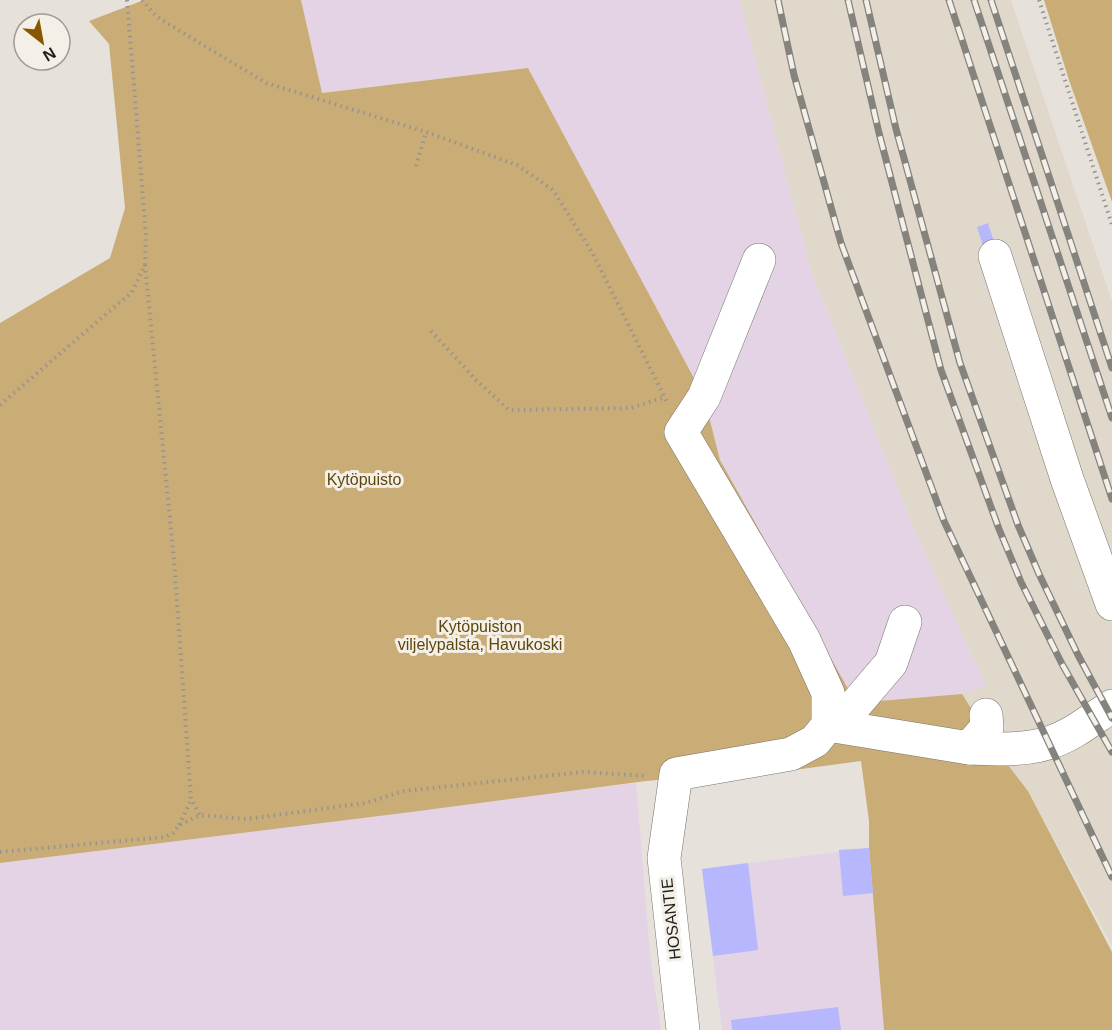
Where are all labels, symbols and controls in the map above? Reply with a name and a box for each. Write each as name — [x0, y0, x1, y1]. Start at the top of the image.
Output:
north arrow — [12, 12, 72, 72]
text: N — [40, 44, 59, 65]
park label: Kytöpuisto — [327, 471, 401, 488]
park label: Kytöpuiston viljelypalsta, Havukoski — [398, 618, 562, 653]
street label: HOSANTIE — [658, 877, 684, 961]

